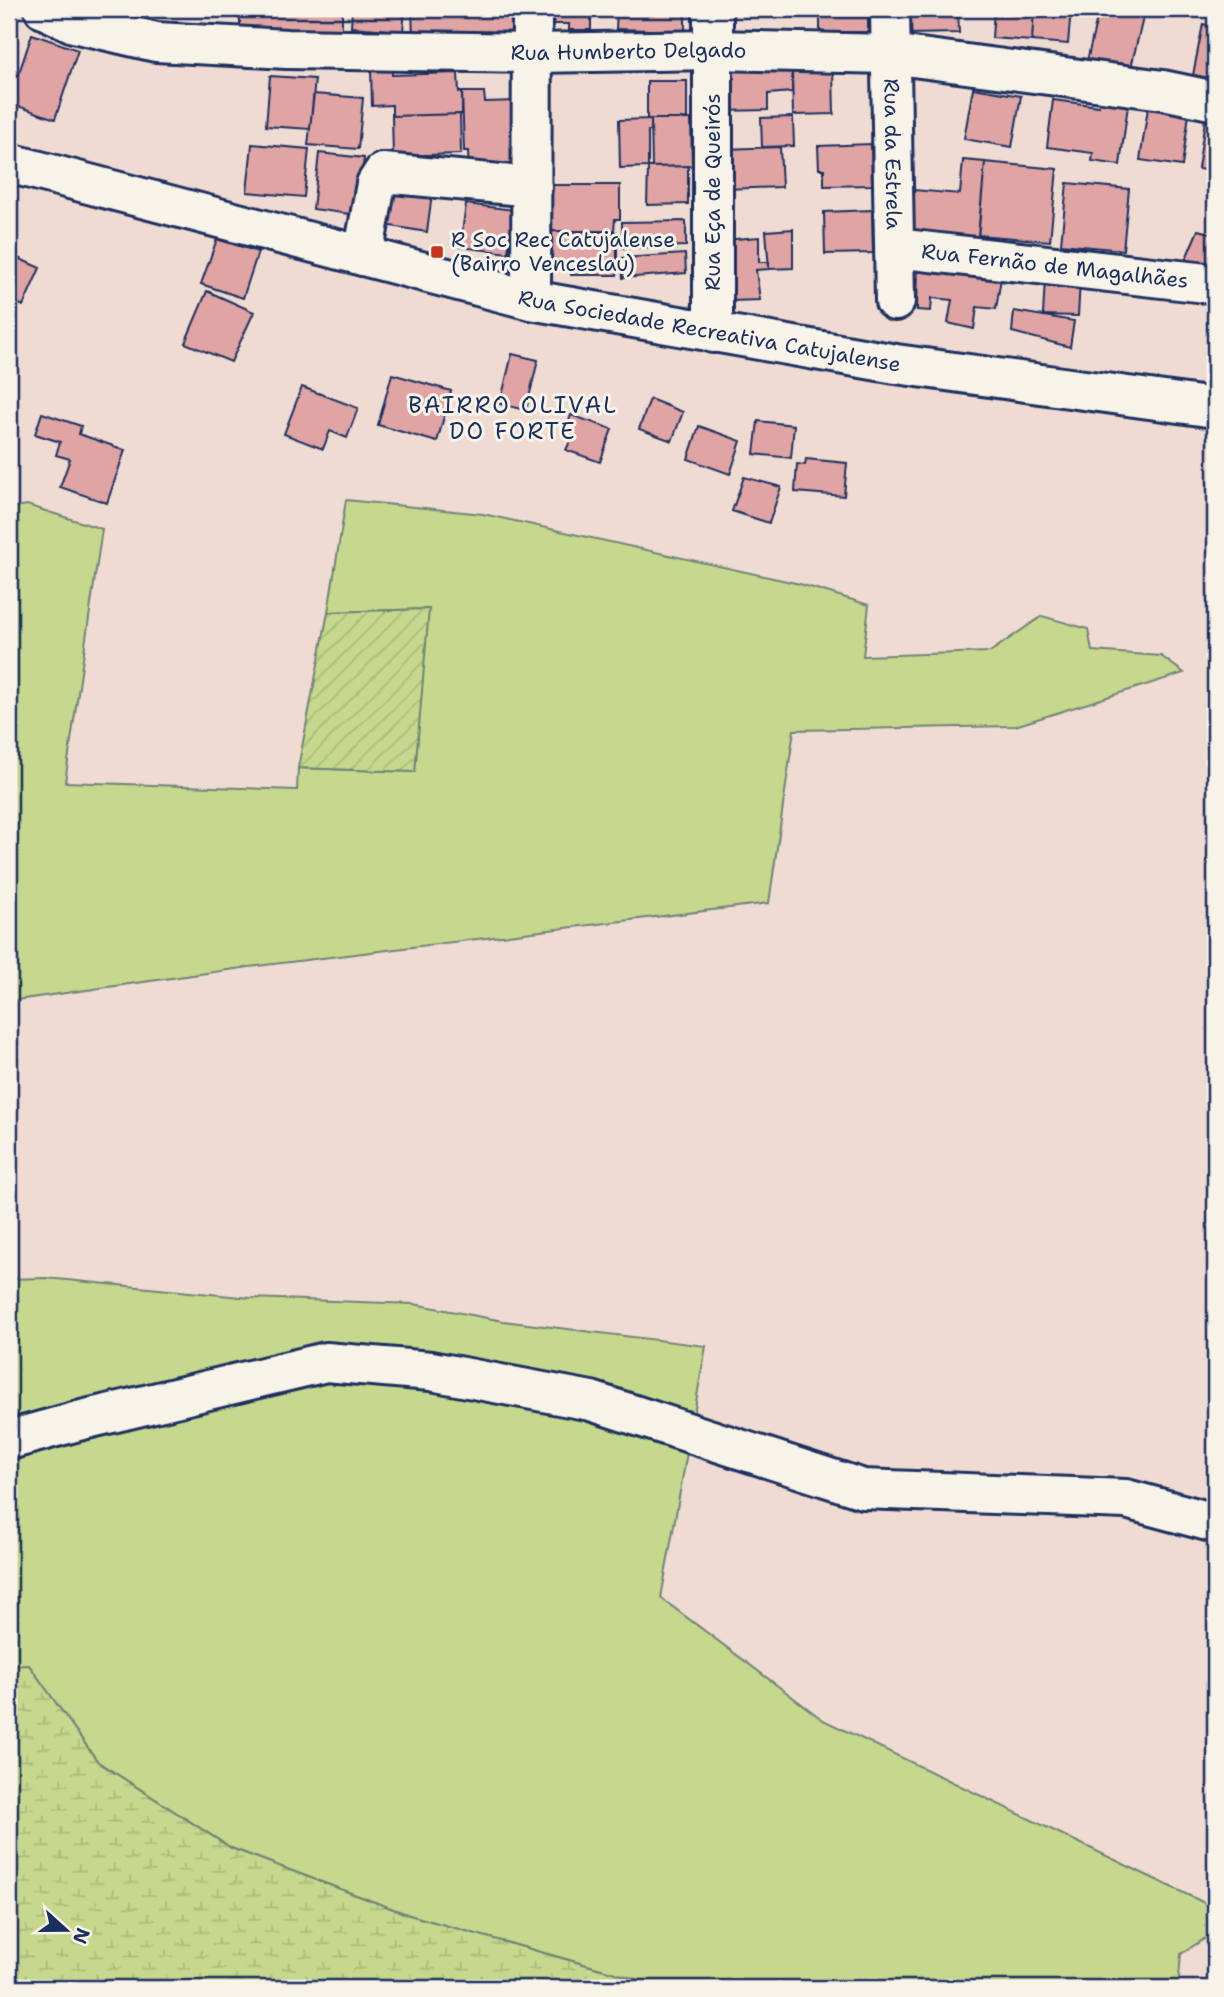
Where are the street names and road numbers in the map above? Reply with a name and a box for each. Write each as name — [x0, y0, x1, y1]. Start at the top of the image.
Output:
street label: Rua Humberto Delgado — [510, 36, 747, 67]
street label: Rua da Estrela — [877, 78, 908, 230]
street label: Rua Eça de Queirós — [699, 93, 727, 291]
street label: Rua Fernão de Magalhães — [920, 237, 1190, 295]
street label: Rua Sociedade Recreativa Catujalense — [515, 283, 903, 379]

